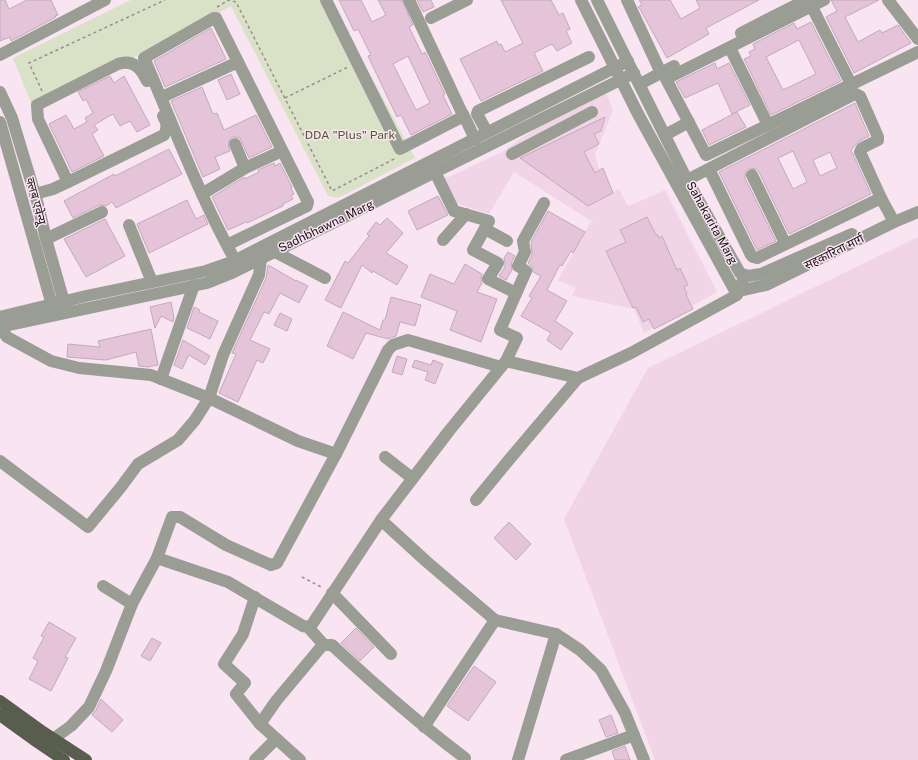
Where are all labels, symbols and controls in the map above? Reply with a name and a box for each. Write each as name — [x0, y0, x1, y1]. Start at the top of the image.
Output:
park label: DDA "Plus" Park — [305, 128, 396, 142]
street label: क्लब एवेन्यू — [22, 176, 50, 228]
street label: Sahakarita Marg — [683, 179, 741, 267]
street label: Sadhbhawna Marg — [276, 197, 376, 255]
street label: सहकारिता मार्ग — [801, 230, 867, 272]

